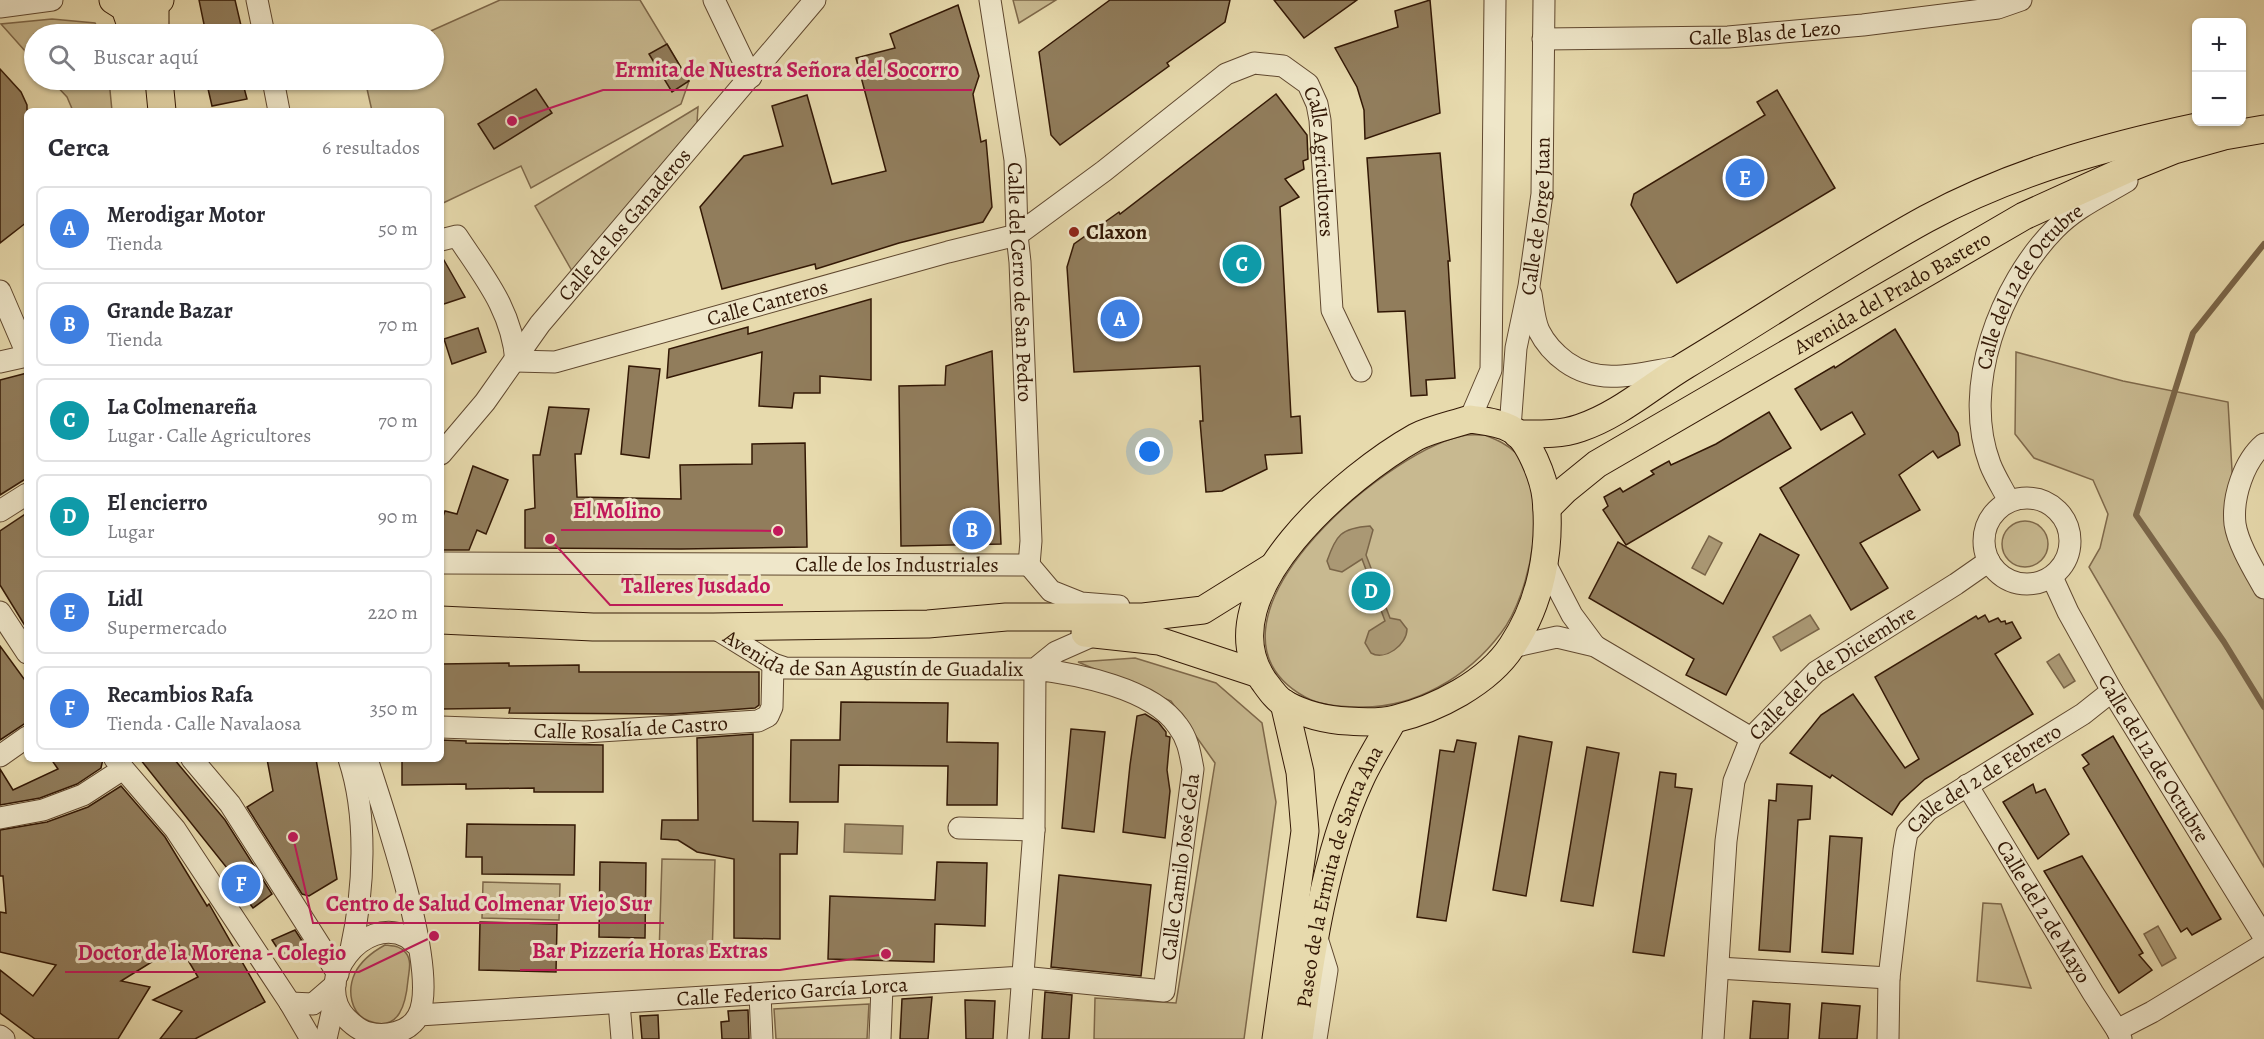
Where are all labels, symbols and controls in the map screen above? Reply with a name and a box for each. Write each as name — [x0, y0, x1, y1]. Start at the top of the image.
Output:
street label: Calle Blas de Lezo — [1689, 13, 1842, 51]
map controls — [2192, 18, 2246, 126]
button: + — [2192, 18, 2246, 72]
search box — [24, 24, 444, 90]
icon: search — [45, 41, 78, 74]
text: Buscar aquí — [93, 42, 199, 72]
callout: Ermita de Nuestra Señora del Socorro — [603, 50, 972, 90]
text: Ermita de Nuestra Señora del Socorro — [615, 55, 959, 85]
button: − — [2192, 72, 2246, 126]
street label: Calle Agricultores — [1297, 81, 1341, 238]
text: Cerca — [48, 130, 110, 165]
text: 6 resultados — [322, 134, 420, 161]
street label: Calle de Jorge Juan — [1513, 137, 1557, 298]
street label: Calle de los Ganaderos — [552, 142, 697, 307]
pin: E — [1726, 156, 1764, 201]
street label: Calle del Cerro de San Pedro — [1001, 162, 1040, 402]
street label: Calle del 12 de Octubre — [1970, 197, 2089, 372]
text: Merodigar Motor — [107, 200, 265, 230]
text: A — [63, 215, 76, 242]
text: 50 m — [378, 215, 418, 242]
place label: Claxon — [1086, 218, 1148, 246]
street label: Avenida del Prado Bastero — [1788, 224, 1996, 361]
marker: Claxon — [1067, 225, 1081, 239]
text: Tienda — [107, 230, 163, 257]
pin: C — [1222, 242, 1262, 286]
street label: Calle Canteros — [704, 272, 831, 333]
text: Grande Bazar — [107, 296, 233, 326]
pin: A — [1100, 296, 1140, 342]
text: B — [63, 311, 76, 338]
text: 70 m — [378, 311, 418, 338]
text: Tienda — [107, 326, 163, 353]
text: La Colmenareña — [107, 392, 257, 422]
text: C — [63, 407, 76, 434]
text: 70 m — [378, 407, 418, 434]
text: Lugar · Calle Agricultores — [107, 422, 311, 449]
your location — [1135, 437, 1164, 466]
text: El encierro — [107, 488, 208, 518]
callout: El Molino — [561, 490, 673, 530]
text: El Molino — [573, 496, 661, 526]
text: D — [63, 503, 76, 530]
text: 90 m — [378, 503, 418, 530]
pin: B — [952, 508, 992, 552]
text: Lugar — [107, 518, 155, 545]
street label: Calle de los Industriales — [795, 550, 999, 579]
callout: Talleres Jusdado — [610, 565, 783, 605]
pin: D — [1352, 568, 1390, 614]
text: Talleres Jusdado — [621, 571, 771, 601]
text: Lidl — [107, 584, 143, 614]
text: E — [64, 599, 75, 626]
text: 220 m — [368, 599, 418, 626]
street label: Calle del 6 de Diciembre — [1742, 599, 1921, 747]
text: Supermercado — [107, 614, 227, 641]
street label: Avenida de San Agustín de Guadalix — [717, 622, 1023, 683]
street label: Calle del 12 de Octubre — [2091, 669, 2216, 848]
text: Recambios Rafa — [107, 680, 253, 710]
text: F — [64, 695, 75, 722]
text: 350 m — [370, 695, 418, 722]
street label: Calle Rosalía de Castro — [533, 709, 729, 746]
text: Tienda · Calle Navalaosa — [107, 710, 302, 737]
street label: Calle del 2 de Febrero — [1899, 717, 2067, 839]
street label: Paseo de la Ermita de Santa Ana — [1289, 740, 1390, 1010]
street label: Calle Camilo José Cela — [1154, 771, 1206, 962]
street label: Calle del 2 de Mayo — [1990, 835, 2098, 988]
pin: F — [222, 862, 260, 906]
callout: Centro de Salud Colmenar Viejo Sur — [313, 883, 664, 923]
text: Centro de Salud Colmenar Viejo Sur — [326, 889, 652, 919]
callout: Bar Pizzería Horas Extras — [520, 930, 780, 970]
callout: Doctor de la Morena - Colegio — [65, 932, 359, 972]
text: Bar Pizzería Horas Extras — [532, 936, 768, 966]
text: Doctor de la Morena - Colegio — [78, 938, 346, 968]
street label: Calle Federico García Lorca — [676, 970, 909, 1013]

